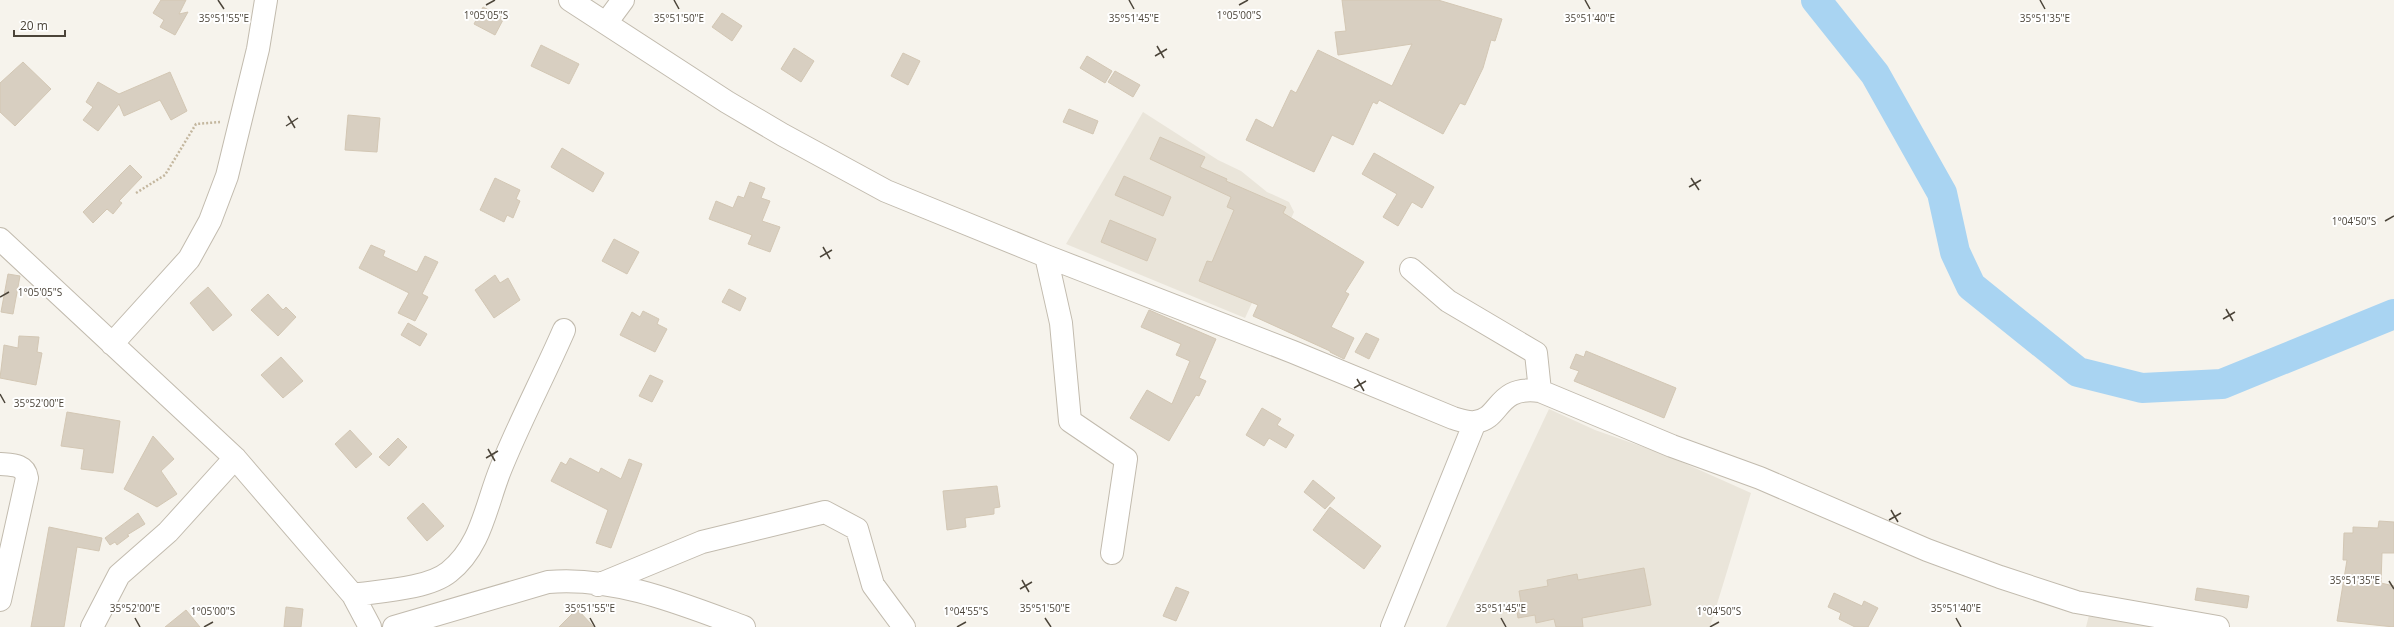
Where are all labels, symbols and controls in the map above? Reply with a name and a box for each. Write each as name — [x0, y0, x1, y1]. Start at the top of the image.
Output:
text: 1°05'05"S — [464, 8, 508, 22]
text: 1°05'00"S — [1217, 8, 1261, 22]
text: 35°51'55"E — [199, 11, 249, 25]
text: 35°51'50"E — [654, 11, 704, 25]
text: 35°51'45"E — [1109, 11, 1159, 25]
text: 35°51'40"E — [1565, 11, 1615, 25]
text: 35°51'35"E — [2020, 11, 2070, 25]
scale bar — [14, 12, 65, 38]
text: 20 m — [20, 17, 48, 34]
text: 1°04'50"S — [2332, 214, 2376, 228]
text: 1°05'05"S — [18, 285, 62, 299]
text: 35°52'00"E — [14, 396, 64, 410]
text: 35°51'35"E — [2330, 573, 2380, 587]
text: 35°52'00"E — [110, 601, 160, 615]
text: 35°51'55"E — [565, 601, 615, 615]
text: 35°51'50"E — [1020, 601, 1070, 615]
text: 35°51'45"E — [1476, 601, 1526, 615]
text: 35°51'40"E — [1931, 601, 1981, 615]
text: 1°05'00"S — [191, 604, 235, 618]
text: 1°04'55"S — [944, 604, 988, 618]
text: 1°04'50"S — [1697, 604, 1741, 618]

